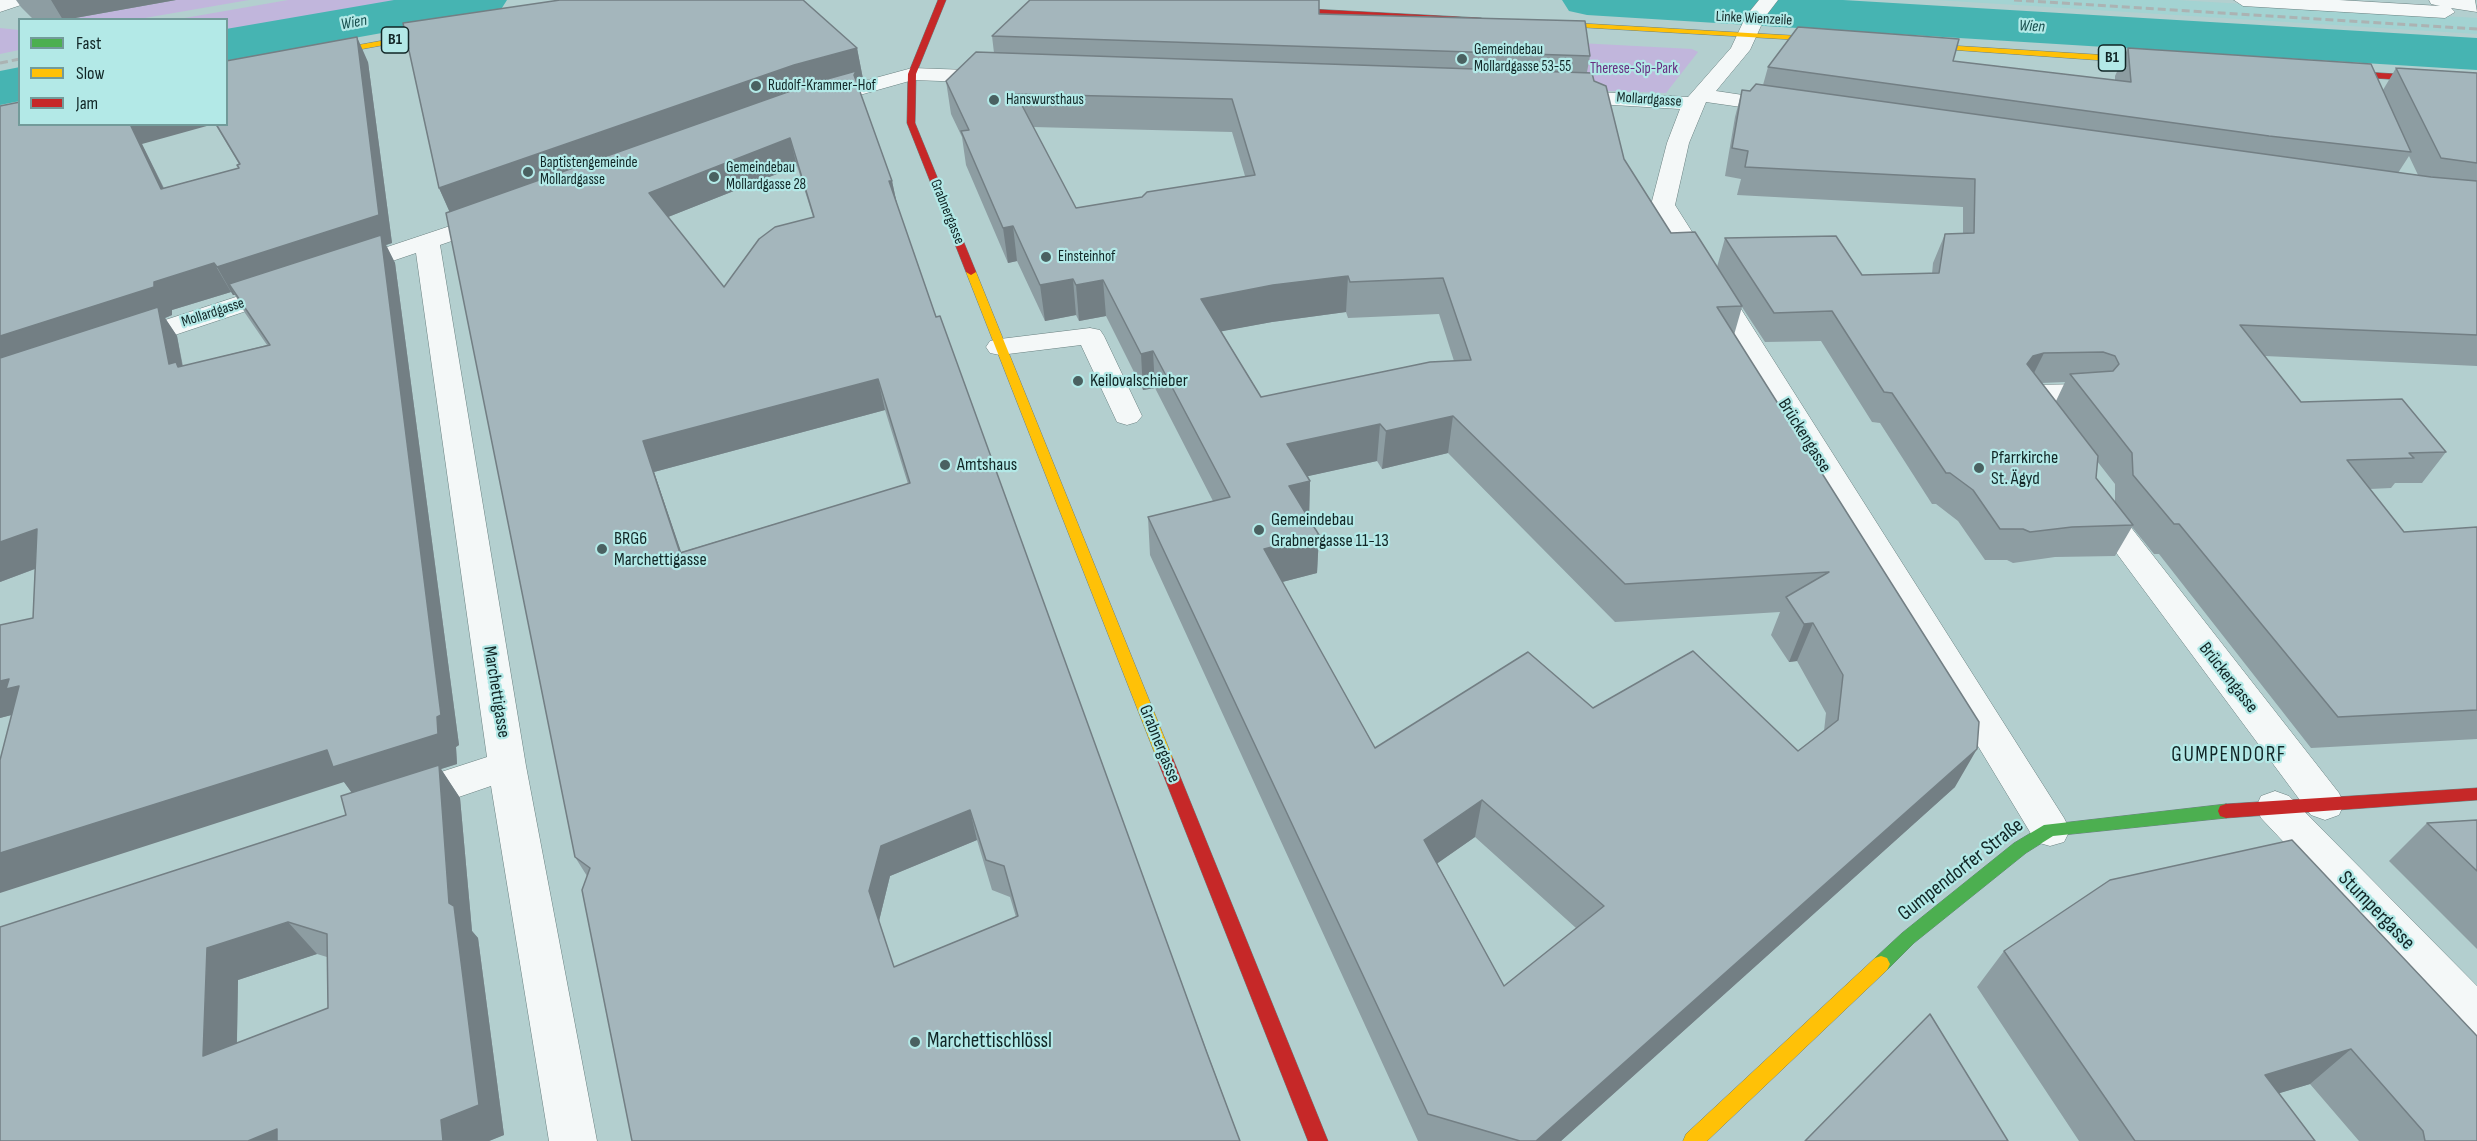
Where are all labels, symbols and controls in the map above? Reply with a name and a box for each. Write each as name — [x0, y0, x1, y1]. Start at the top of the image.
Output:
street label: Linke Wienzeile — [1715, 8, 1793, 30]
water label: Wien — [340, 11, 368, 35]
water label: Wien — [2018, 17, 2046, 37]
legend — [18, 18, 228, 126]
road number: B1 — [382, 27, 408, 53]
text: Fast — [76, 33, 101, 54]
place label: Gemeindebau Mollardgasse 53-55 — [1474, 41, 1571, 76]
road number: B1 — [2098, 45, 2126, 71]
marker: Gemeindebau Mollardgasse 53-55 — [1455, 52, 1469, 66]
park label: Therese-Sip-Park — [1590, 60, 1678, 78]
text: Slow — [76, 63, 105, 84]
place label: Rudolf-Krammer-Hof — [768, 77, 876, 95]
marker: Rudolf-Krammer-Hof — [749, 79, 763, 93]
street label: Mollardgasse — [1616, 89, 1682, 111]
place label: Hanswursthaus — [1006, 91, 1084, 109]
text: Jam — [76, 93, 98, 114]
marker: Hanswursthaus — [987, 93, 1001, 107]
place label: Baptistengemeinde Mollardgasse — [540, 154, 637, 189]
place label: Gemeindebau Mollardgasse 28 — [726, 159, 806, 194]
marker: Baptistengemeinde Mollardgasse — [521, 165, 535, 179]
marker: Gemeindebau Mollardgasse 28 — [707, 170, 721, 184]
street label: Grabnergasse — [926, 177, 968, 247]
place label: Einsteinhof — [1058, 248, 1115, 266]
marker: Einsteinhof — [1039, 250, 1053, 264]
street label: Mollardgasse — [179, 294, 247, 332]
place label: Keilovalschieber — [1090, 370, 1188, 392]
marker: Keilovalschieber — [1071, 374, 1085, 388]
street label: Brückengasse — [1773, 395, 1835, 477]
place label: Pfarrkirche St. Ägyd — [1991, 447, 2058, 490]
place label: Amtshaus — [957, 454, 1017, 476]
marker: Amtshaus — [938, 458, 952, 472]
marker: Pfarrkirche St. Ägyd — [1972, 461, 1986, 475]
place label: Gemeindebau Grabnergasse 11-13 — [1271, 509, 1389, 552]
marker: Gemeindebau Grabnergasse 11-13 — [1252, 523, 1266, 537]
place label: BRG6 Marchettigasse — [614, 528, 707, 570]
marker: BRG6 Marchettigasse — [595, 542, 609, 556]
street label: Brückengasse — [2194, 639, 2262, 717]
street label: Marchettigasse — [478, 645, 514, 739]
street label: Grabnergasse — [1134, 702, 1184, 786]
district label: GUMPENDORF — [2171, 743, 2287, 769]
street label: Gumpendorfer Straße — [1893, 813, 2029, 927]
street label: Stumpergasse — [2332, 866, 2420, 956]
place label: Marchettischlössl — [927, 1029, 1052, 1055]
marker: Marchettischlössl — [908, 1035, 922, 1049]

